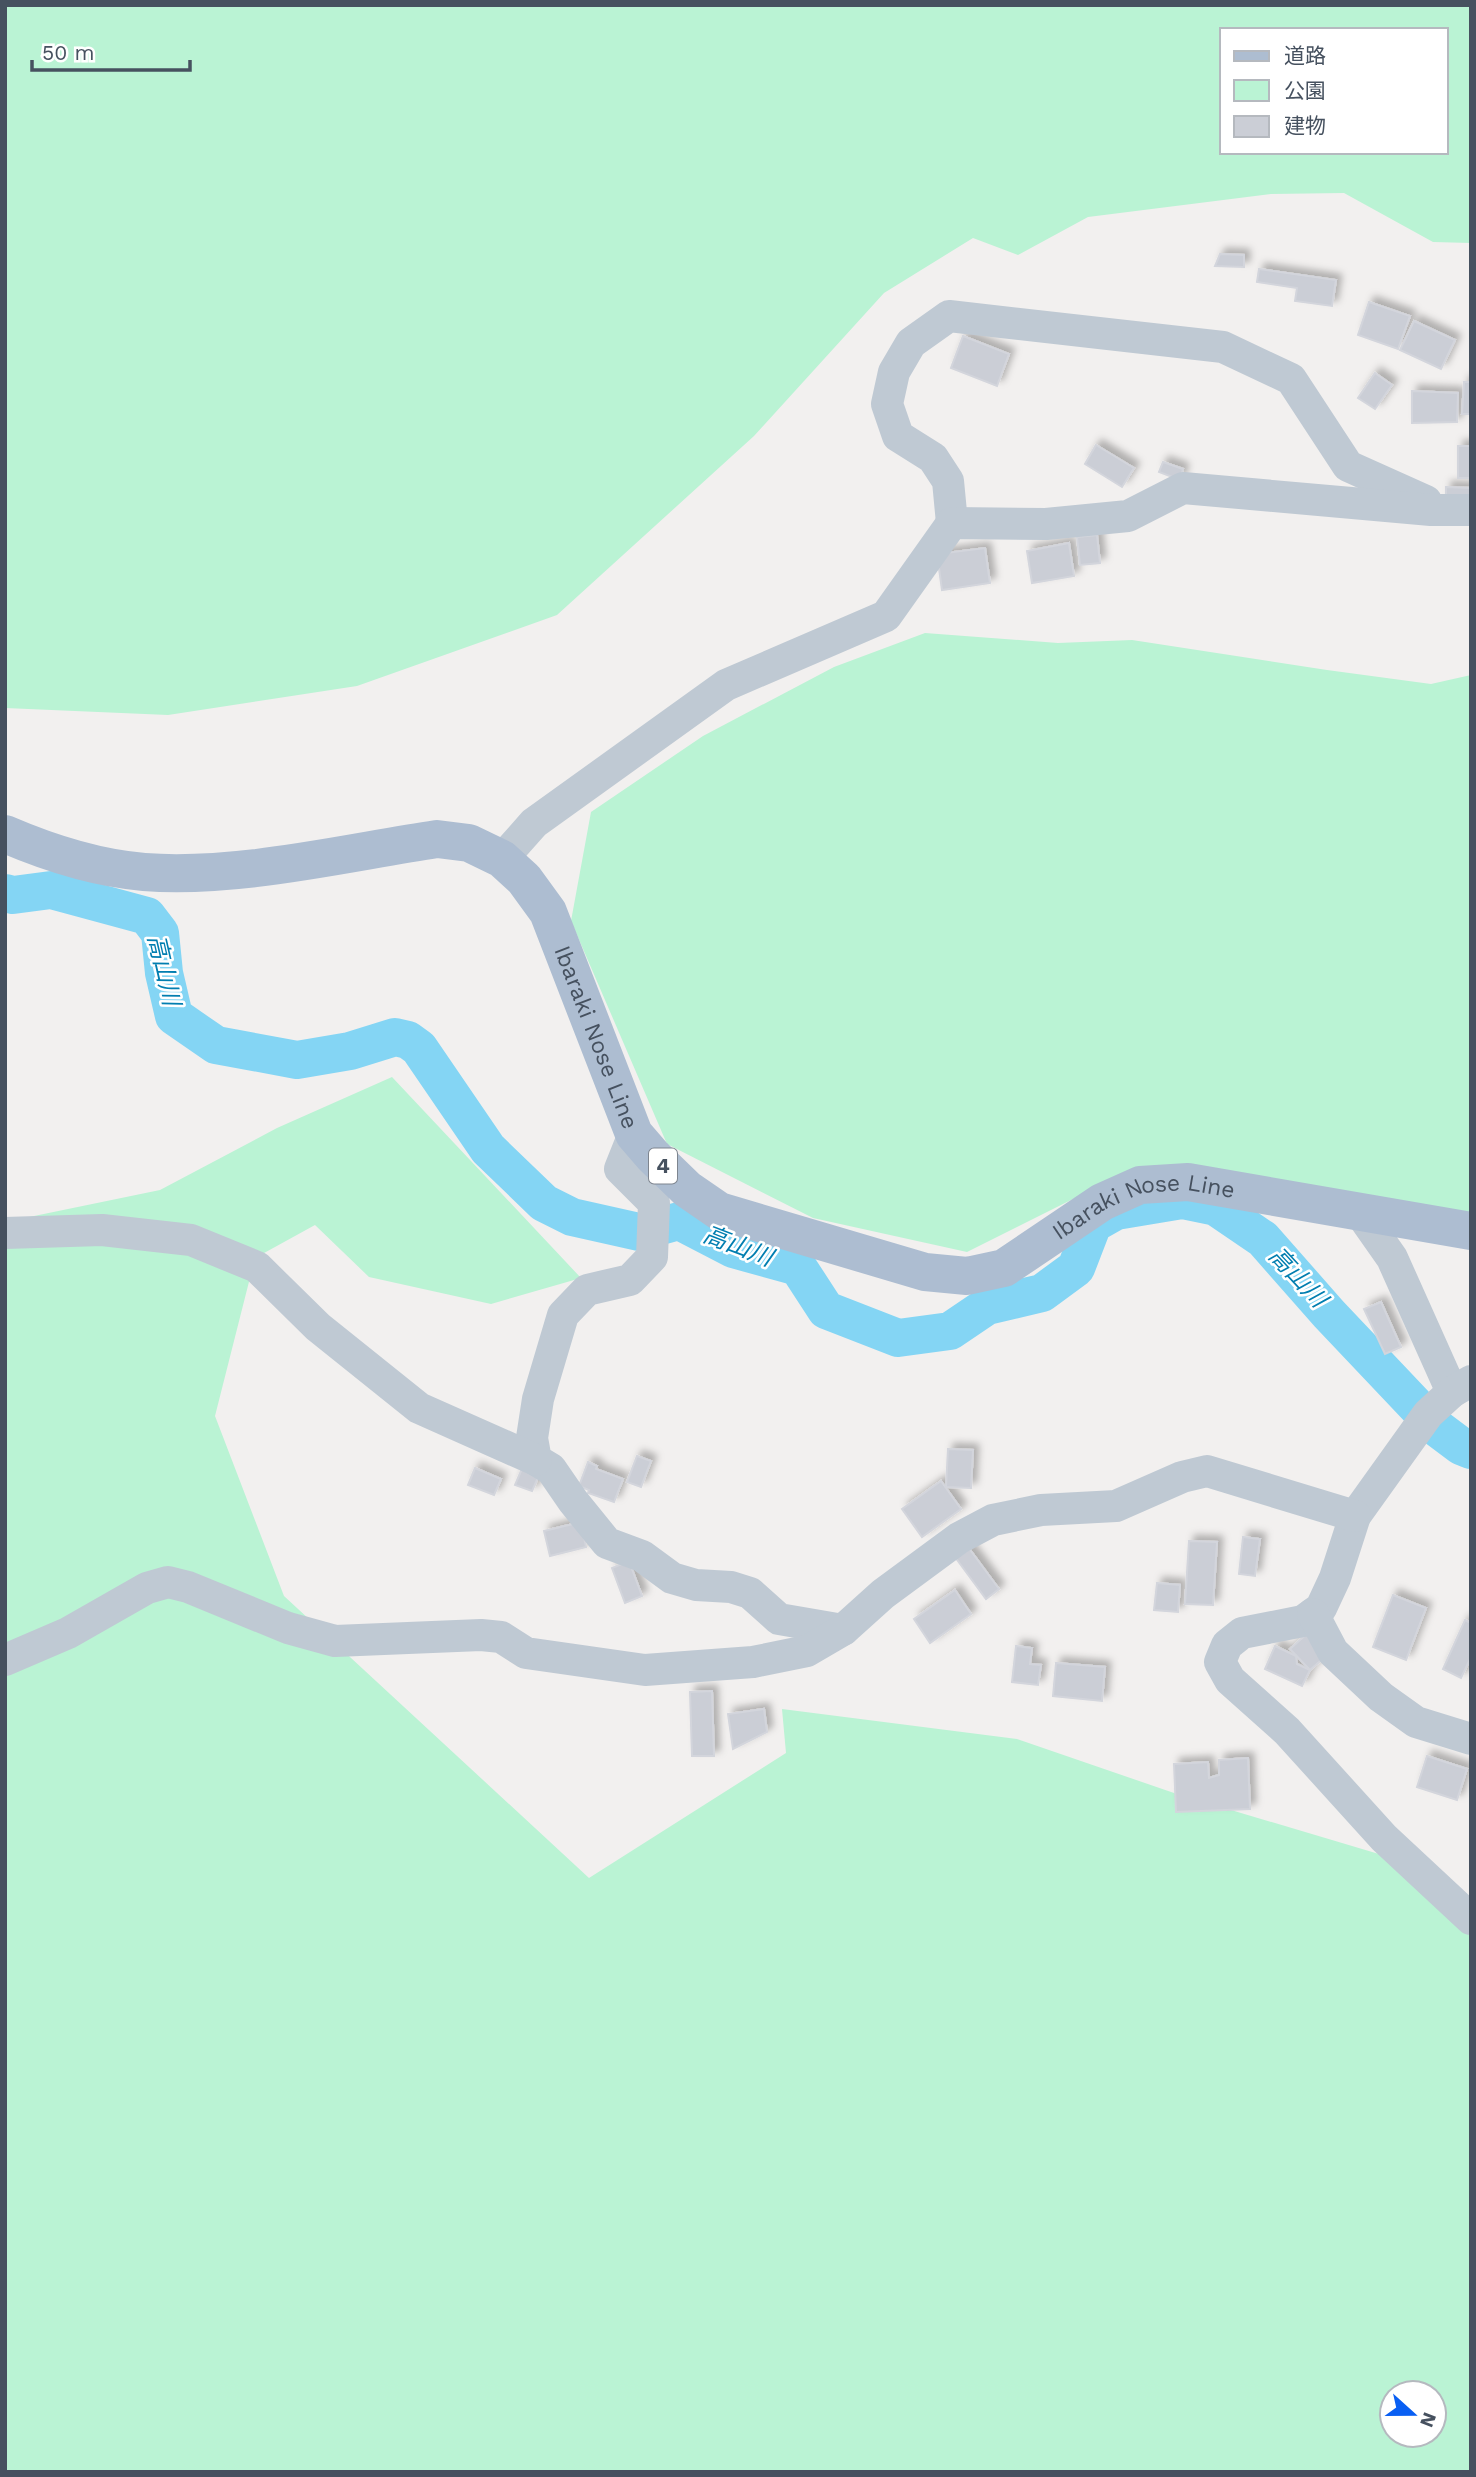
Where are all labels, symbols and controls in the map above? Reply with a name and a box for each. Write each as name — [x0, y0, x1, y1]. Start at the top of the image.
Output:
scale bar — [32, 28, 189, 72]
legend — [1220, 28, 1448, 154]
text: 50 m — [42, 40, 94, 65]
text: 道路 — [1284, 43, 1326, 68]
text: 公園 — [1284, 78, 1326, 103]
text: 建物 — [1284, 113, 1326, 138]
water label: 高山川 — [142, 932, 186, 1011]
street label: Ibaraki Nose Line — [548, 942, 644, 1133]
road number: 4 — [649, 1148, 677, 1184]
street label: Ibaraki Nose Line — [1047, 1169, 1237, 1246]
water label: 高山川 — [699, 1220, 779, 1273]
water label: 高山川 — [1263, 1241, 1335, 1315]
north arrow — [1378, 2379, 1448, 2449]
text: N — [1415, 2409, 1442, 2431]

